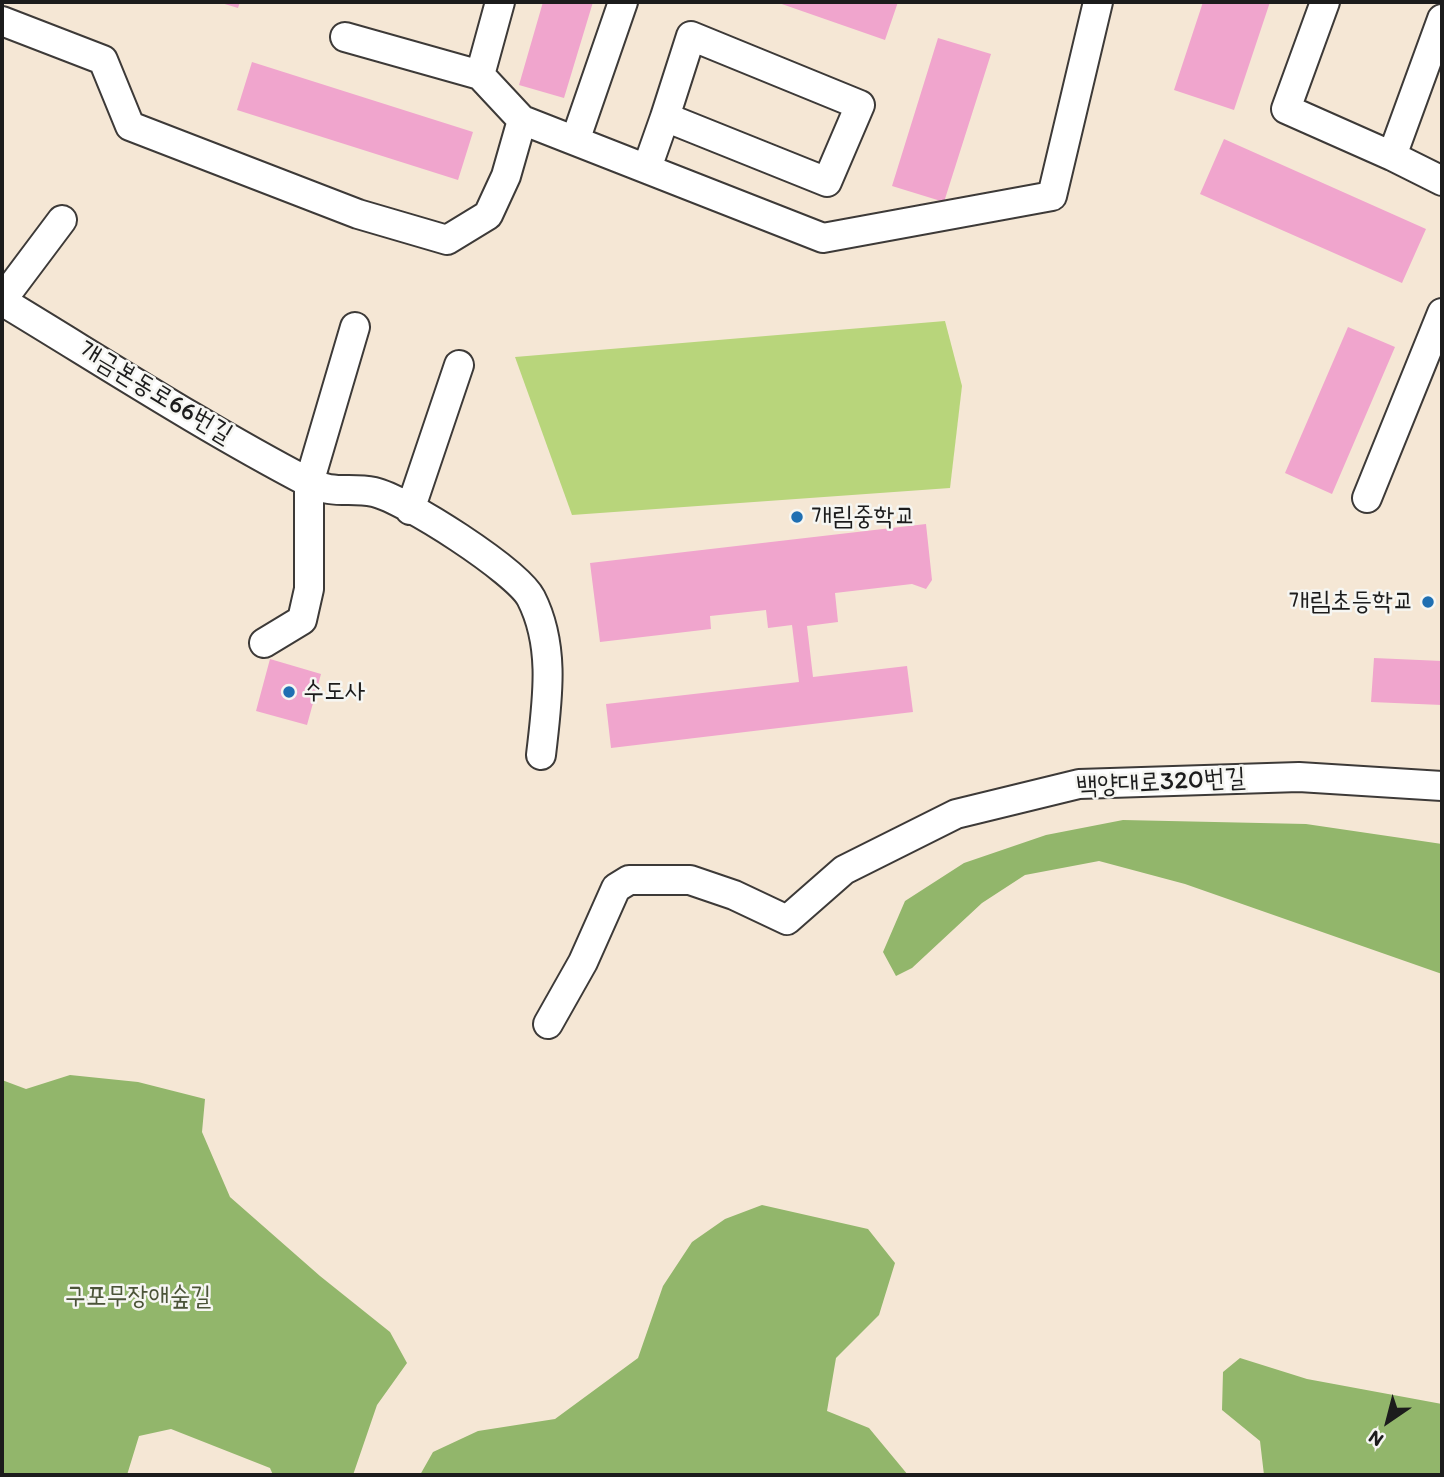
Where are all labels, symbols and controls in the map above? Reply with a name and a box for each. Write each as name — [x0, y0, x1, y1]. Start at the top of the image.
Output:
street label: 개금본동로66번길 — [72, 335, 238, 451]
place label: 개림중학교 — [811, 501, 916, 533]
marker: 개림중학교 — [789, 509, 805, 525]
place label: 개림초등학교 — [1288, 586, 1414, 618]
marker: 개림초등학교 — [1420, 594, 1436, 610]
place label: 수도사 — [303, 676, 366, 708]
marker: 수도사 — [281, 684, 297, 700]
street label: 백양대로320번길 — [1076, 763, 1246, 803]
park label: 구포무장애숲길 — [65, 1281, 211, 1313]
north arrow — [1353, 1386, 1423, 1456]
text: N — [1364, 1426, 1388, 1452]

